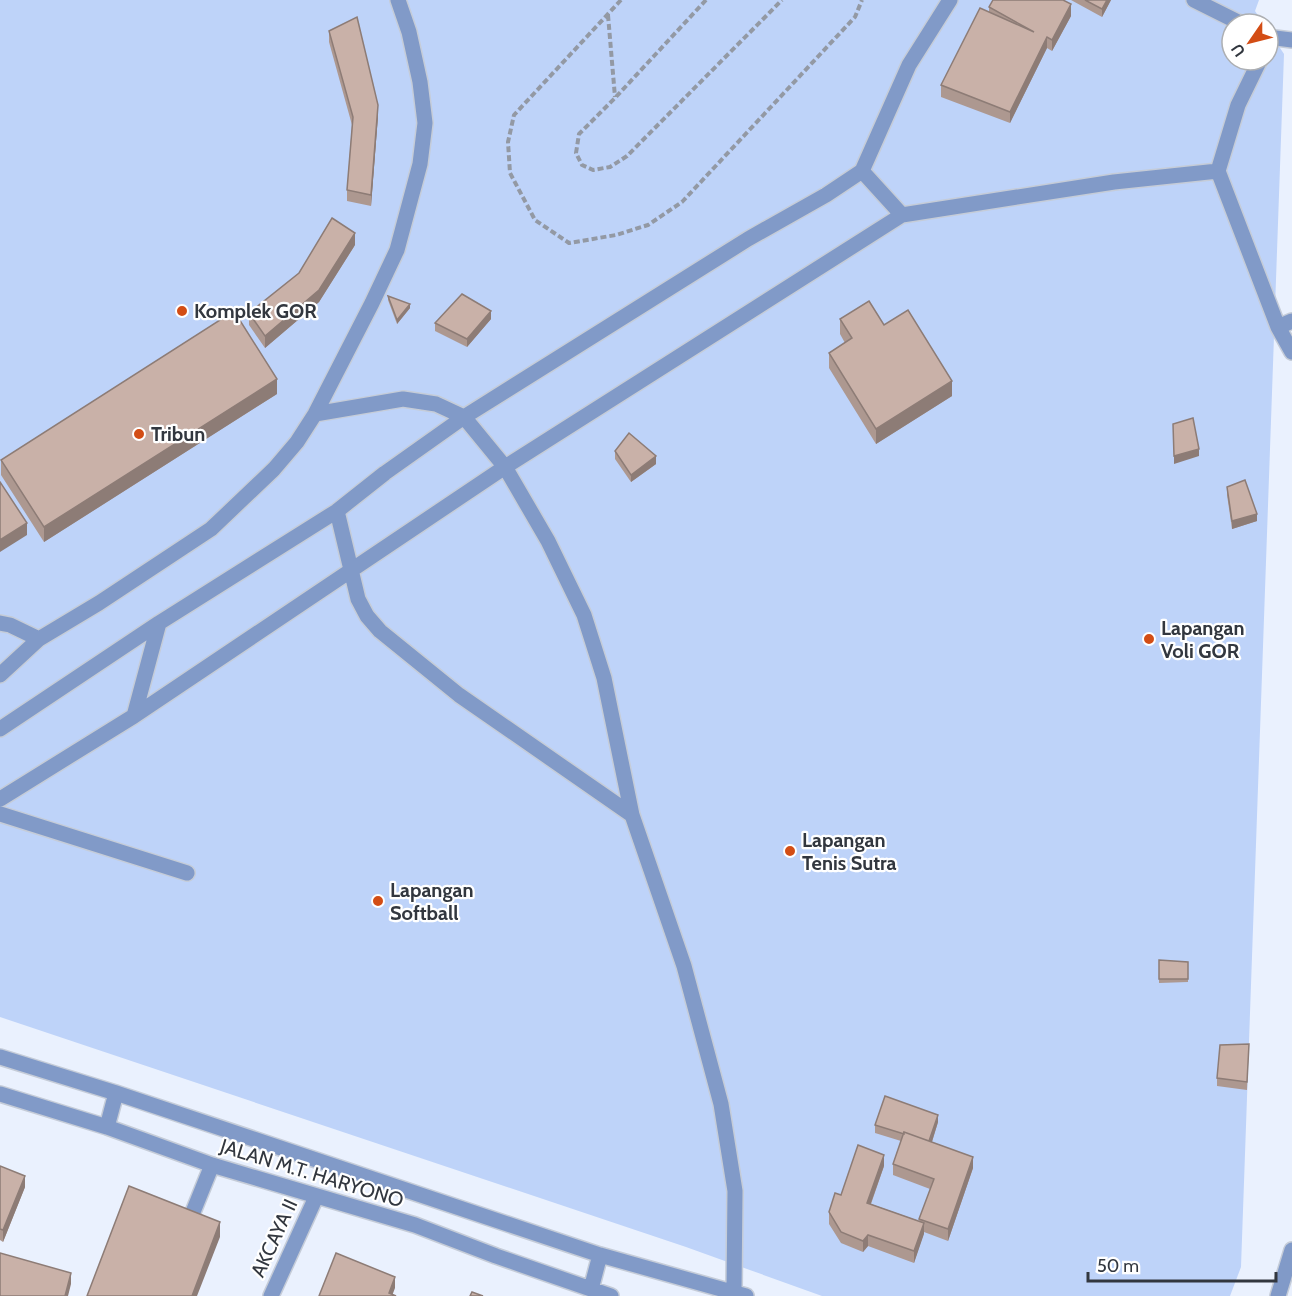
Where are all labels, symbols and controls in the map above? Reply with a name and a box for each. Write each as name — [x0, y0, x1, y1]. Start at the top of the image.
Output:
north arrow — [1220, 12, 1280, 72]
text: U — [1227, 40, 1249, 60]
place label: Komplek GOR — [194, 299, 317, 323]
marker: Komplek GOR — [175, 304, 189, 318]
place label: Tribun — [151, 422, 205, 446]
marker: Tribun — [132, 427, 146, 441]
place label: Lapangan Voli GOR — [1161, 616, 1244, 663]
marker: Lapangan Voli GOR — [1142, 632, 1156, 646]
place label: Lapangan Tenis Sutra — [802, 828, 897, 875]
marker: Lapangan Tenis Sutra — [783, 844, 797, 858]
place label: Lapangan Softball — [390, 878, 473, 925]
marker: Lapangan Softball — [371, 894, 385, 908]
street label: JALAN M.T. HARYONO — [217, 1133, 407, 1212]
street label: AKCAYA II — [245, 1195, 303, 1281]
scale bar — [1088, 1245, 1276, 1283]
text: 50 m — [1097, 1255, 1139, 1277]

